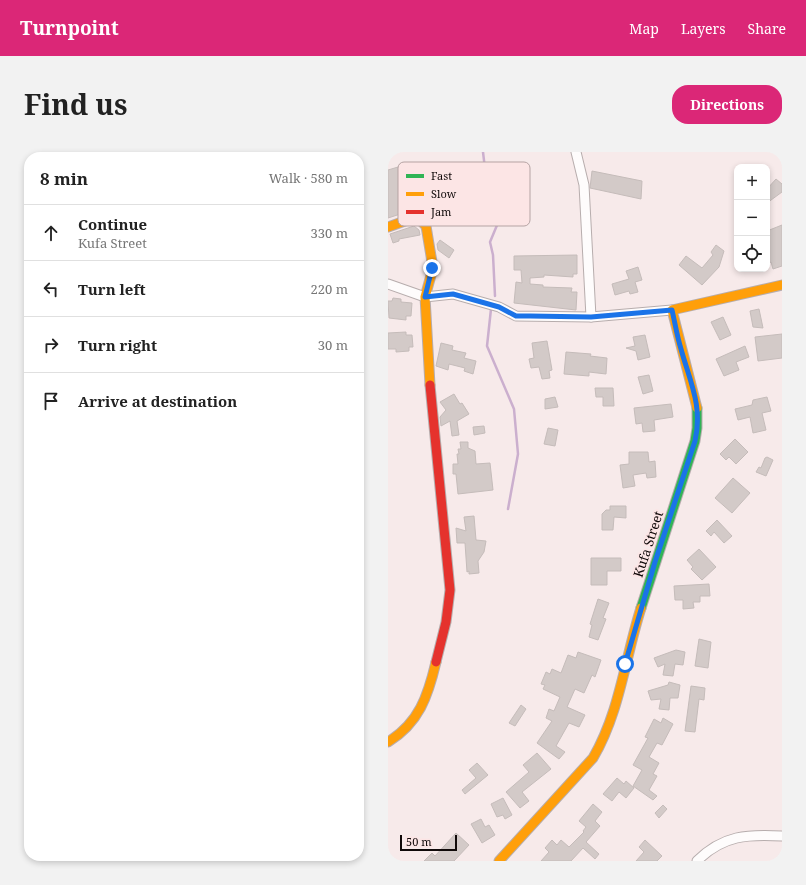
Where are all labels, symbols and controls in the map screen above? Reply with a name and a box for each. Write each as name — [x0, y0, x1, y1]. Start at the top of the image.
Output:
text: Turnpoint — [20, 15, 119, 41]
text: Map — [629, 19, 659, 38]
text: Layers — [681, 19, 726, 38]
text: Share — [748, 19, 786, 38]
text: Find us — [24, 85, 128, 123]
button: Directions — [672, 85, 782, 124]
legend — [398, 162, 530, 226]
map controls — [734, 164, 770, 272]
button: + — [734, 164, 770, 200]
text: 8 min — [40, 167, 88, 190]
text: Fast — [431, 168, 452, 183]
text: Walk · 580 m — [269, 169, 348, 187]
text: Slow — [431, 186, 457, 201]
button: − — [734, 200, 770, 236]
text: Jam — [430, 204, 452, 219]
text: Continue — [78, 214, 147, 234]
icon: ahead — [40, 222, 62, 244]
text: 330 m — [311, 224, 348, 242]
text: Kufa Street — [78, 234, 147, 252]
button: locate — [734, 236, 770, 272]
route end — [423, 259, 441, 277]
icon: left — [40, 278, 62, 300]
text: Turn left — [78, 279, 146, 299]
text: 220 m — [311, 280, 348, 298]
icon: right — [40, 334, 62, 356]
text: Turn right — [78, 335, 157, 355]
text: 30 m — [318, 336, 348, 354]
icon: arrive — [40, 390, 62, 412]
text: Arrive at destination — [78, 391, 237, 411]
street label: Kufa Street — [629, 508, 667, 580]
route start — [616, 655, 634, 673]
scale bar — [400, 833, 457, 852]
text: 50 m — [406, 834, 432, 849]

